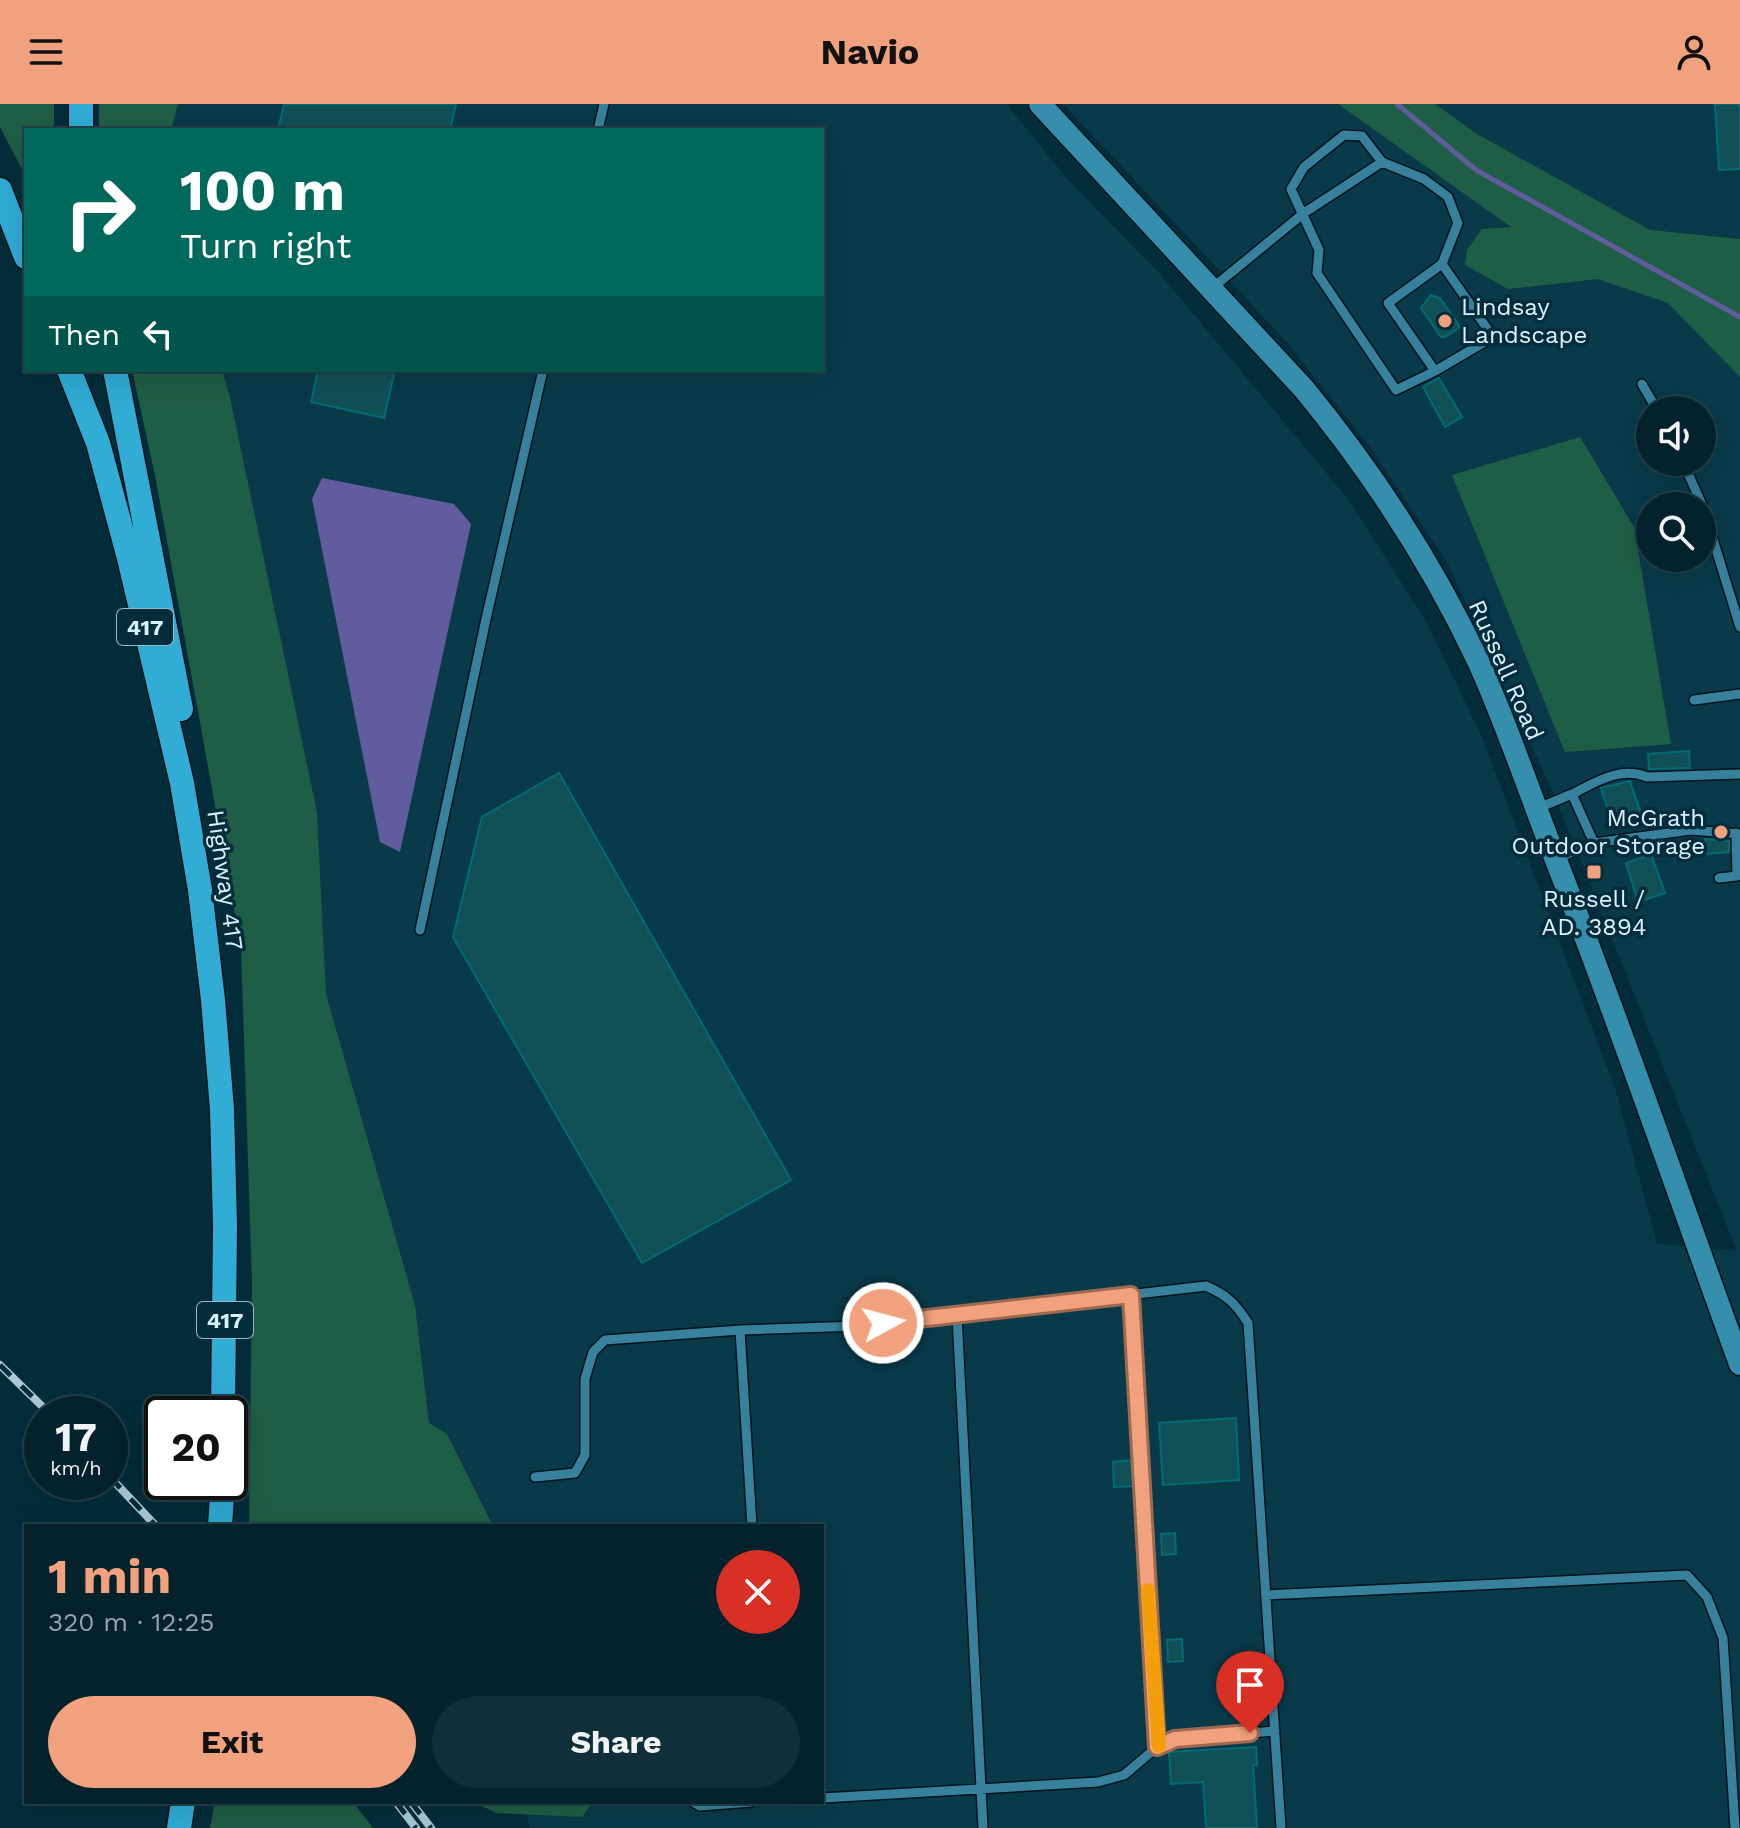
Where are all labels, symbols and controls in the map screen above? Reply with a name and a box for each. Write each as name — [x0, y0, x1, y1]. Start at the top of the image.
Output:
icon: menu — [24, 30, 68, 74]
icon: person — [1672, 30, 1716, 74]
text: Navio — [821, 31, 919, 73]
text: 100 m — [180, 158, 345, 224]
icon: right — [48, 160, 152, 264]
text: Turn right — [180, 225, 351, 267]
place label: Lindsay Landscape — [1461, 293, 1587, 349]
icon: left — [136, 312, 180, 356]
marker: Lindsay Landscape — [1436, 312, 1454, 330]
text: Then — [48, 317, 120, 352]
map controls — [1636, 396, 1716, 572]
button: sound — [1636, 396, 1716, 476]
button: search — [1636, 492, 1716, 572]
street label: Russell Road — [1463, 596, 1549, 744]
road number: 417 — [117, 609, 173, 645]
place label: McGrath Outdoor Storage — [1511, 804, 1705, 860]
street label: Highway 417 — [201, 808, 249, 952]
marker: McGrath Outdoor Storage — [1712, 823, 1730, 841]
marker: Russell / AD. 3894 — [1585, 863, 1603, 881]
place label: Russell / AD. 3894 — [1541, 885, 1647, 941]
position arrow — [841, 1281, 925, 1365]
road number: 417 — [197, 1302, 253, 1338]
speed limit sign: 20 — [144, 1396, 248, 1500]
text: 17 — [55, 1414, 97, 1461]
text: km/h — [50, 1456, 102, 1480]
text: 1 min — [48, 1548, 171, 1605]
button: close — [716, 1550, 800, 1634]
text: 320 m · 12:25 — [48, 1607, 215, 1637]
pin — [1216, 1651, 1284, 1733]
icon: arrive — [1228, 1663, 1272, 1707]
button: Exit — [48, 1696, 416, 1788]
button: Share — [432, 1696, 800, 1788]

